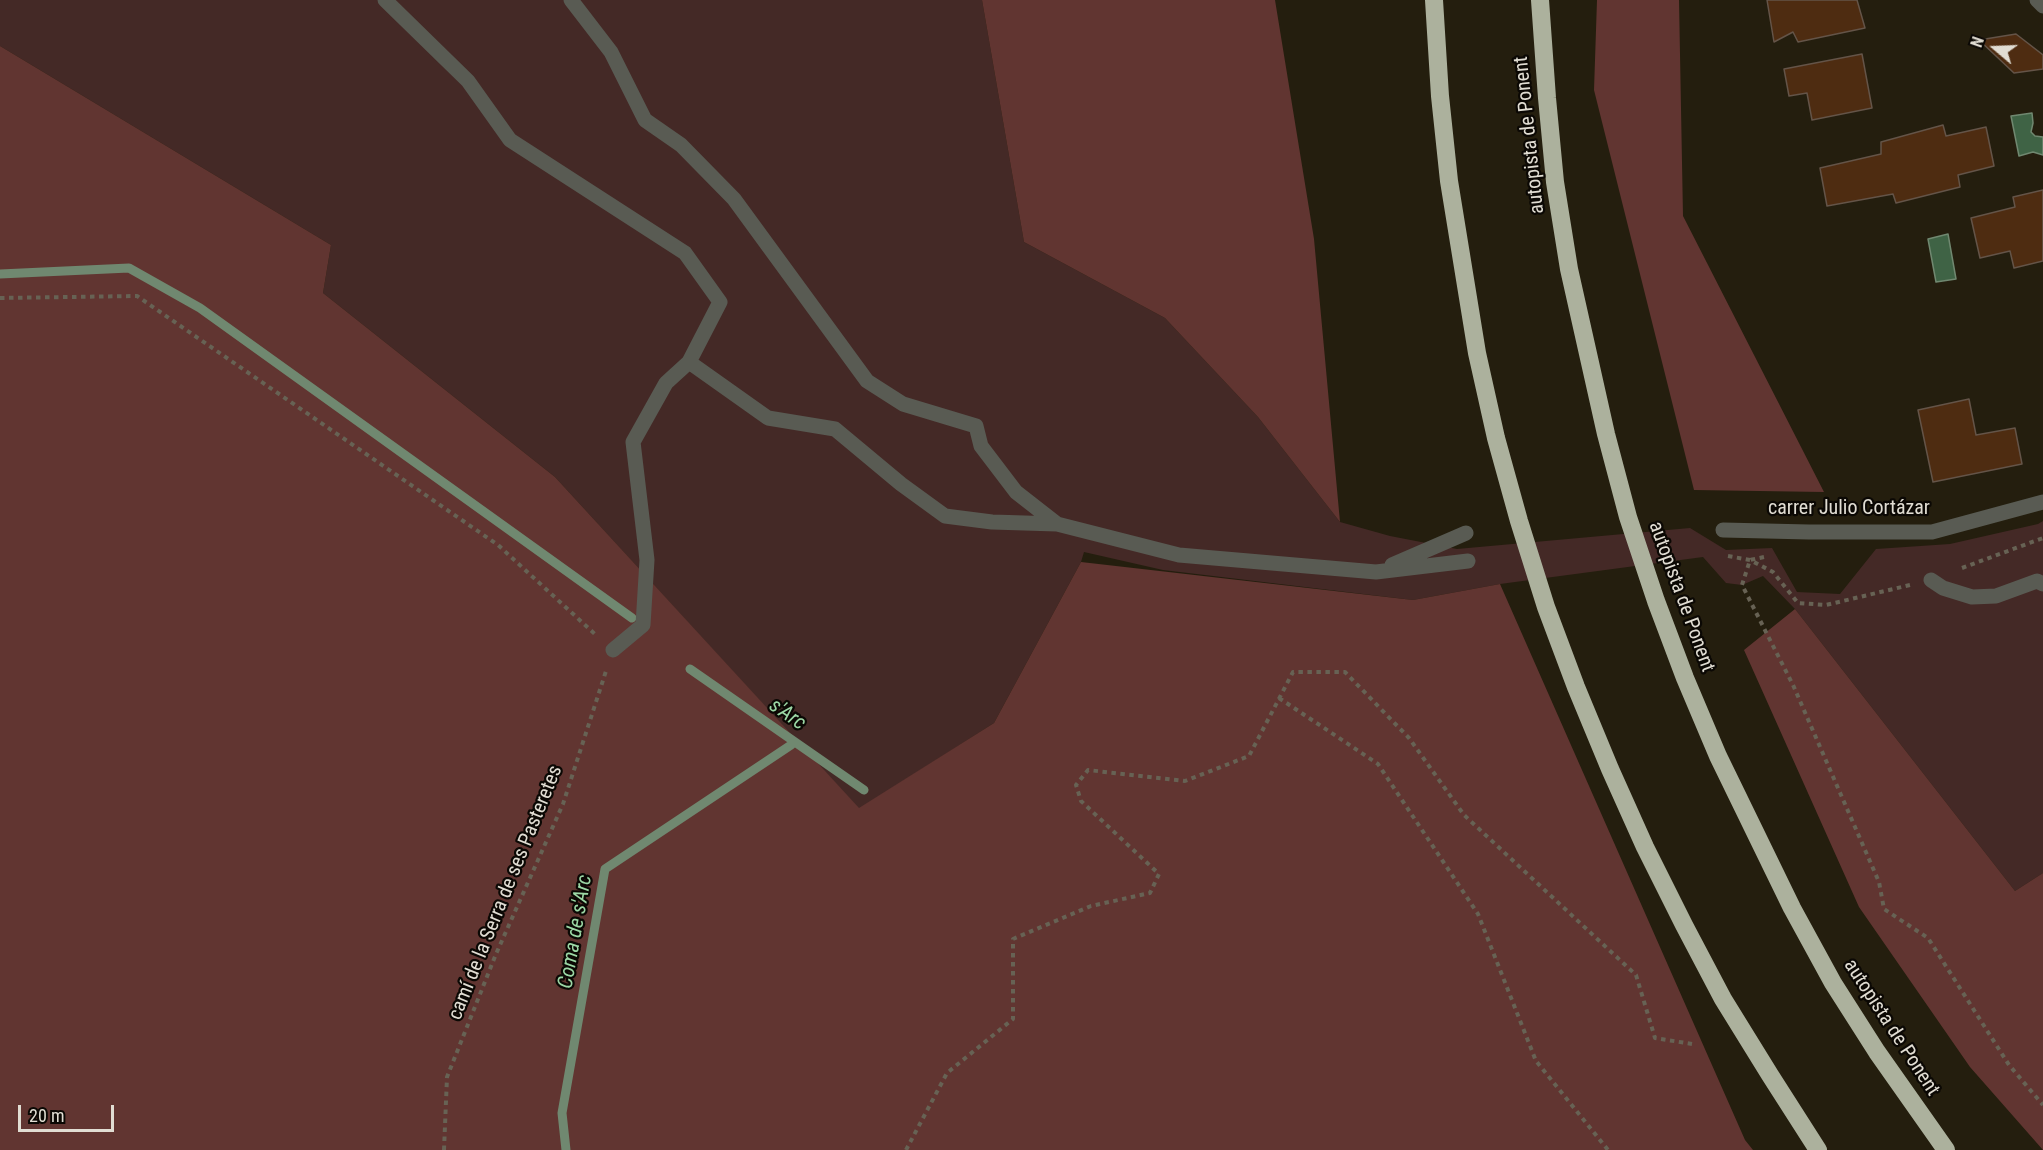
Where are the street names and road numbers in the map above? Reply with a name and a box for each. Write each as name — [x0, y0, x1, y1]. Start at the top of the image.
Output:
street label: autopista de Ponent — [1510, 55, 1550, 215]
street label: carrer Julio Cortázar — [1768, 497, 1930, 521]
street label: autopista de Ponent — [1643, 519, 1719, 675]
street label: camí de la Serra de ses Pasteretes — [444, 762, 568, 1024]
street label: autopista de Ponent — [1838, 955, 1944, 1101]

